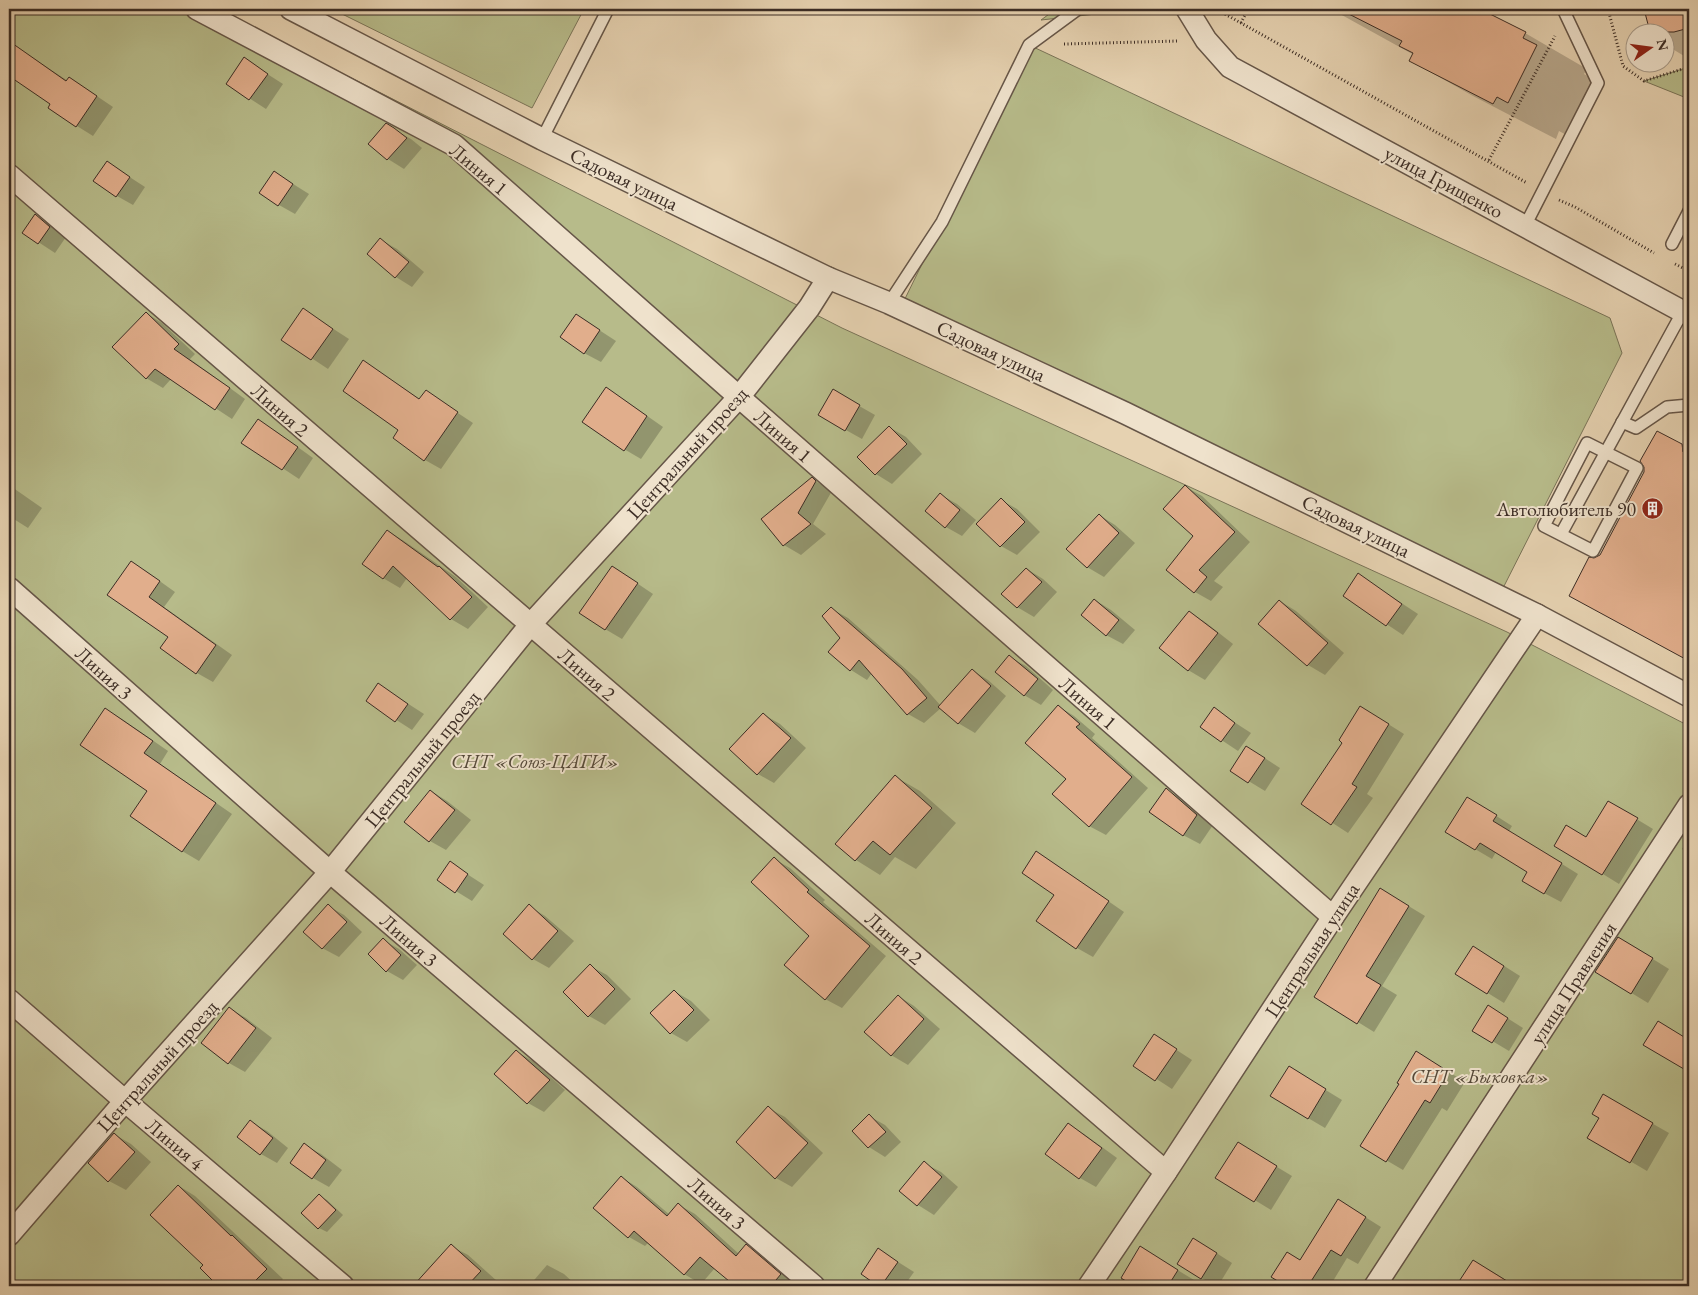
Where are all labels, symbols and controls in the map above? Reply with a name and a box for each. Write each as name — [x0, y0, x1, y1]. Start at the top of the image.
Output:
north arrow — [1626, 22, 1676, 72]
text: N — [1653, 37, 1673, 53]
street label: Линия 1 — [444, 137, 514, 201]
street label: улица Грищенко — [1380, 140, 1508, 224]
street label: Садовая улица — [566, 142, 682, 216]
street label: Садовая улица — [932, 314, 1050, 388]
street label: Линия 2 — [246, 378, 315, 442]
street label: Центральный проезд — [621, 381, 753, 525]
street label: Линия 1 — [749, 404, 817, 468]
street label: Садовая улица — [1298, 489, 1414, 563]
place label: Автолюбитель 90 — [1495, 496, 1636, 522]
building icon: Автолюбитель 90 — [1640, 497, 1664, 521]
street label: Линия 3 — [70, 640, 138, 706]
street label: Линия 2 — [553, 642, 622, 706]
street label: Линия 1 — [1054, 671, 1122, 735]
street label: Центральный проезд — [359, 685, 485, 833]
park label: СНТ «Союз-ЦАГИ» — [451, 748, 619, 774]
street label: Центральная улица — [1259, 878, 1365, 1022]
street label: Линия 2 — [860, 906, 929, 970]
street label: Линия 3 — [375, 908, 443, 972]
street label: улица Правления — [1524, 917, 1622, 1049]
street label: Центральный проезд — [91, 994, 223, 1138]
park label: СНТ «Быковка» — [1411, 1063, 1549, 1089]
street label: Линия 4 — [140, 1112, 210, 1176]
street label: Линия 3 — [683, 1171, 751, 1235]

